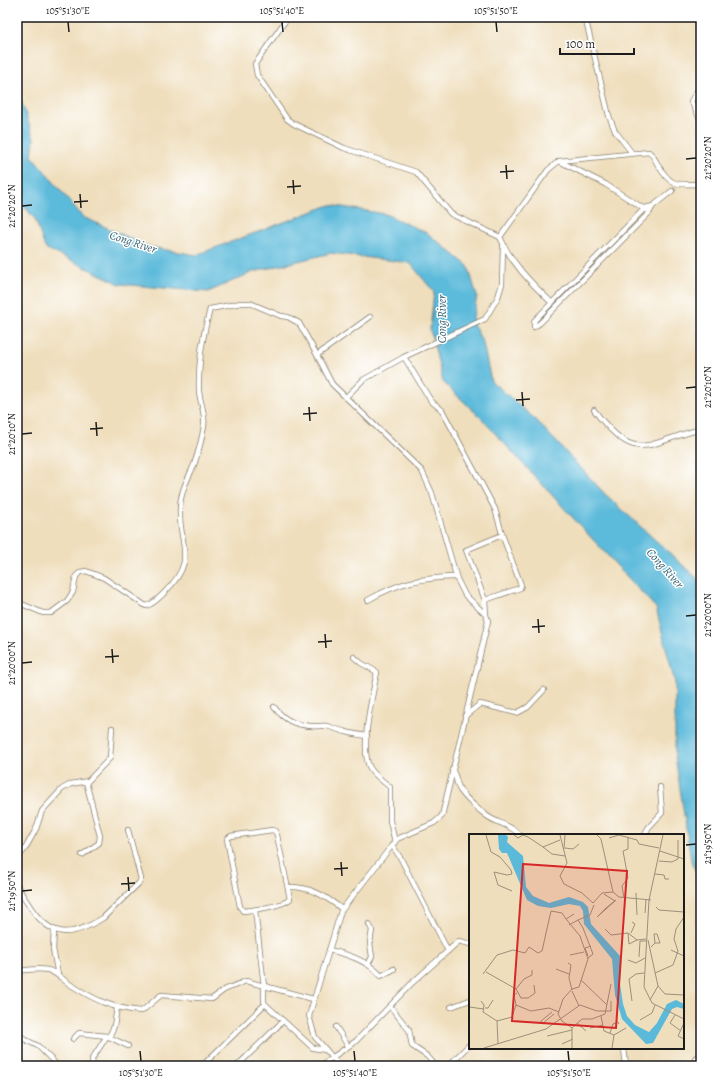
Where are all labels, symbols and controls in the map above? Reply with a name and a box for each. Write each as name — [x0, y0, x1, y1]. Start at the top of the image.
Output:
text: 105°51'30"E — [46, 4, 90, 17]
text: 105°51'40"E — [260, 4, 304, 17]
text: 105°51'50"E — [474, 4, 518, 17]
scale bar — [560, 30, 634, 56]
text: 100 m — [566, 36, 595, 52]
text: 21°20'20"N — [701, 136, 714, 180]
text: 21°20'20"N — [5, 184, 18, 228]
water label: Cong River — [107, 227, 159, 257]
water label: Cong River — [434, 294, 450, 343]
text: 21°20'10"N — [701, 366, 714, 408]
text: 21°20'10"N — [5, 413, 18, 455]
water label: Cong River — [643, 545, 688, 592]
text: 21°20'00"N — [701, 593, 714, 637]
text: 21°20'00"N — [5, 641, 18, 685]
text: 21°19'50"N — [701, 824, 714, 864]
inset map — [469, 834, 684, 1049]
text: 21°19'50"N — [5, 871, 18, 911]
text: 105°51'30"E — [119, 1066, 163, 1079]
text: 105°51'40"E — [333, 1066, 377, 1079]
text: 105°51'50"E — [547, 1066, 591, 1079]

